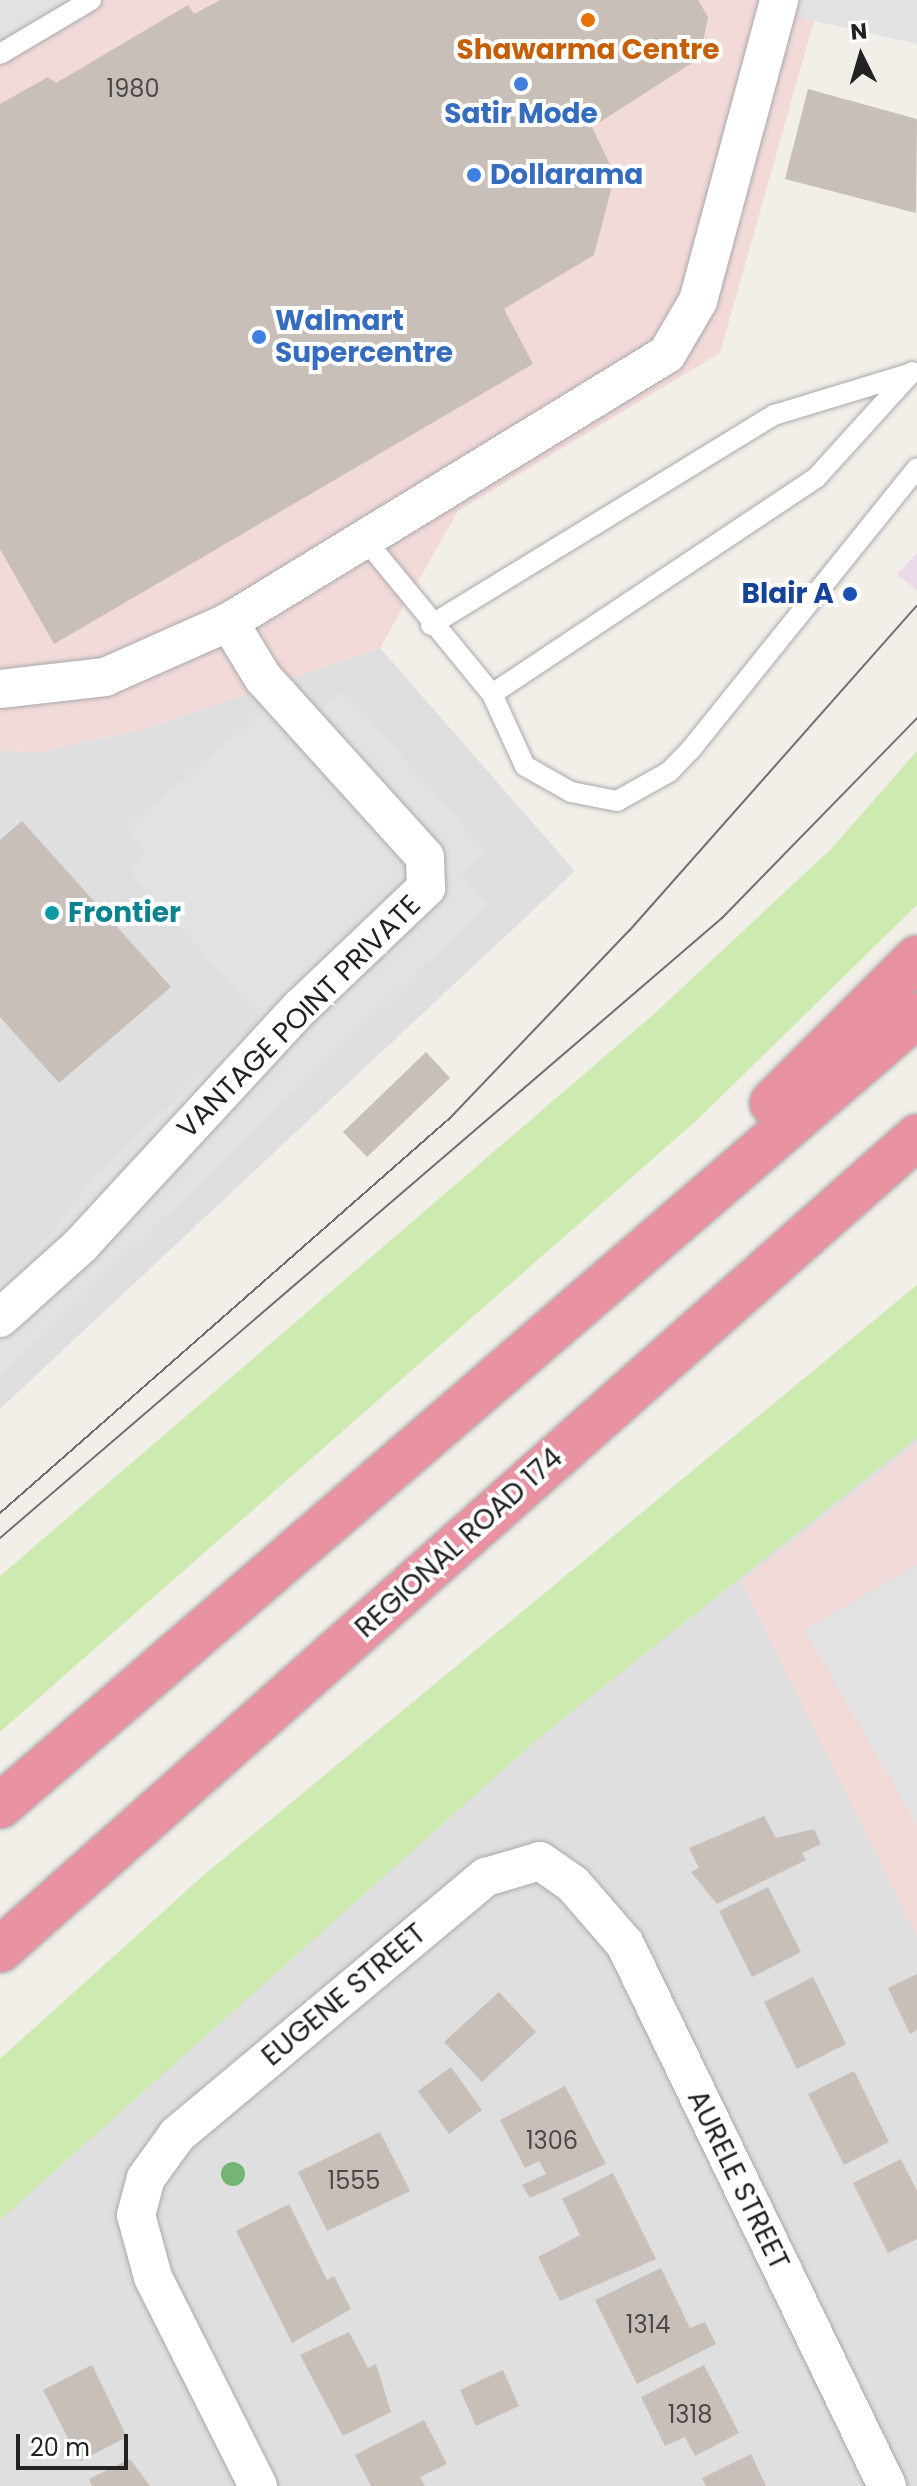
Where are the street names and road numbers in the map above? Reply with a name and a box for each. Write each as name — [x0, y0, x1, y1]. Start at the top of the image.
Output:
street label: VANTAGE POINT PRIVATE — [170, 888, 428, 1146]
street label: REGIONAL ROAD 174 — [348, 1441, 570, 1645]
street label: EUGENE STREET — [255, 1917, 433, 2073]
street label: AURELE STREET — [680, 2085, 796, 2275]

